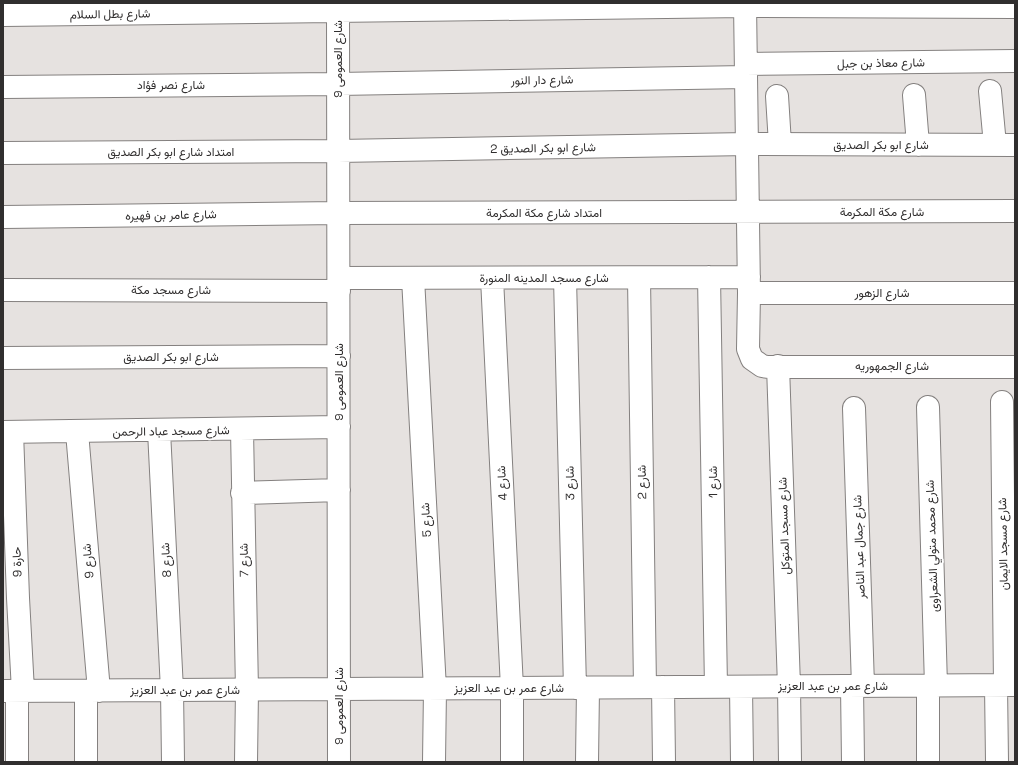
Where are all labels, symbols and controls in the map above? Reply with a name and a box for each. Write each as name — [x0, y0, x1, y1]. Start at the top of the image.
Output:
street label: شارع بطل السلام — [70, 5, 151, 24]
street label: شارع العمومى 9 — [330, 20, 347, 98]
street label: شارع معاذ بن جبل — [837, 54, 925, 73]
street label: شارع دار النور — [510, 71, 573, 90]
street label: شارع نصر فؤاد — [137, 77, 205, 94]
street label: شارع ابو بكر الصديق — [833, 137, 929, 154]
street label: شارع ابو بكر الصديق 2 — [490, 139, 596, 158]
street label: امتداد شارع ابو بكر الصديق — [108, 144, 234, 161]
street label: شارع مكة المكرمة — [840, 204, 924, 221]
street label: امتداد شارع مكة المكرمة — [486, 205, 602, 222]
street label: شارع عامر بن فهيره — [125, 206, 217, 225]
street label: شارع مسجد المدينه المنورة — [479, 270, 609, 287]
street label: شارع مسجد مكة — [131, 282, 211, 299]
street label: شارع الزهور — [854, 285, 909, 302]
street label: شارع العمومى 9 — [331, 343, 348, 421]
street label: شارع ابو بكر الصديق — [123, 349, 219, 366]
street label: شارع الجمهوريه — [855, 358, 929, 375]
street label: شارع مسجد عباد الرحمن — [112, 422, 230, 441]
street label: شارع 4 — [493, 465, 512, 501]
street label: شارع 2 — [634, 465, 651, 499]
street label: شارع 3 — [562, 466, 579, 500]
street label: شارع 1 — [705, 466, 722, 498]
street label: شارع مسجد المتوكل — [774, 477, 795, 575]
street label: شارع محمد متولي الشعراوى — [922, 480, 944, 612]
street label: شارع جمال عبد الناصر — [849, 495, 870, 600]
street label: شارع مسجد الايمان — [994, 497, 1013, 591]
street label: شارع 5 — [417, 502, 436, 538]
street label: شارع 8 — [157, 542, 176, 578]
street label: شارع 9 — [79, 543, 98, 579]
street label: شارع 7 — [236, 543, 253, 577]
street label: حارة 9 — [8, 547, 26, 577]
street label: شارع العمومى 9 — [331, 667, 348, 745]
street label: شارع عمر بن عبد العزيز — [777, 678, 888, 695]
street label: شارع عمر بن عبد العزيز — [453, 680, 564, 697]
street label: شارع عمر بن عبد العزيز — [129, 682, 240, 699]

